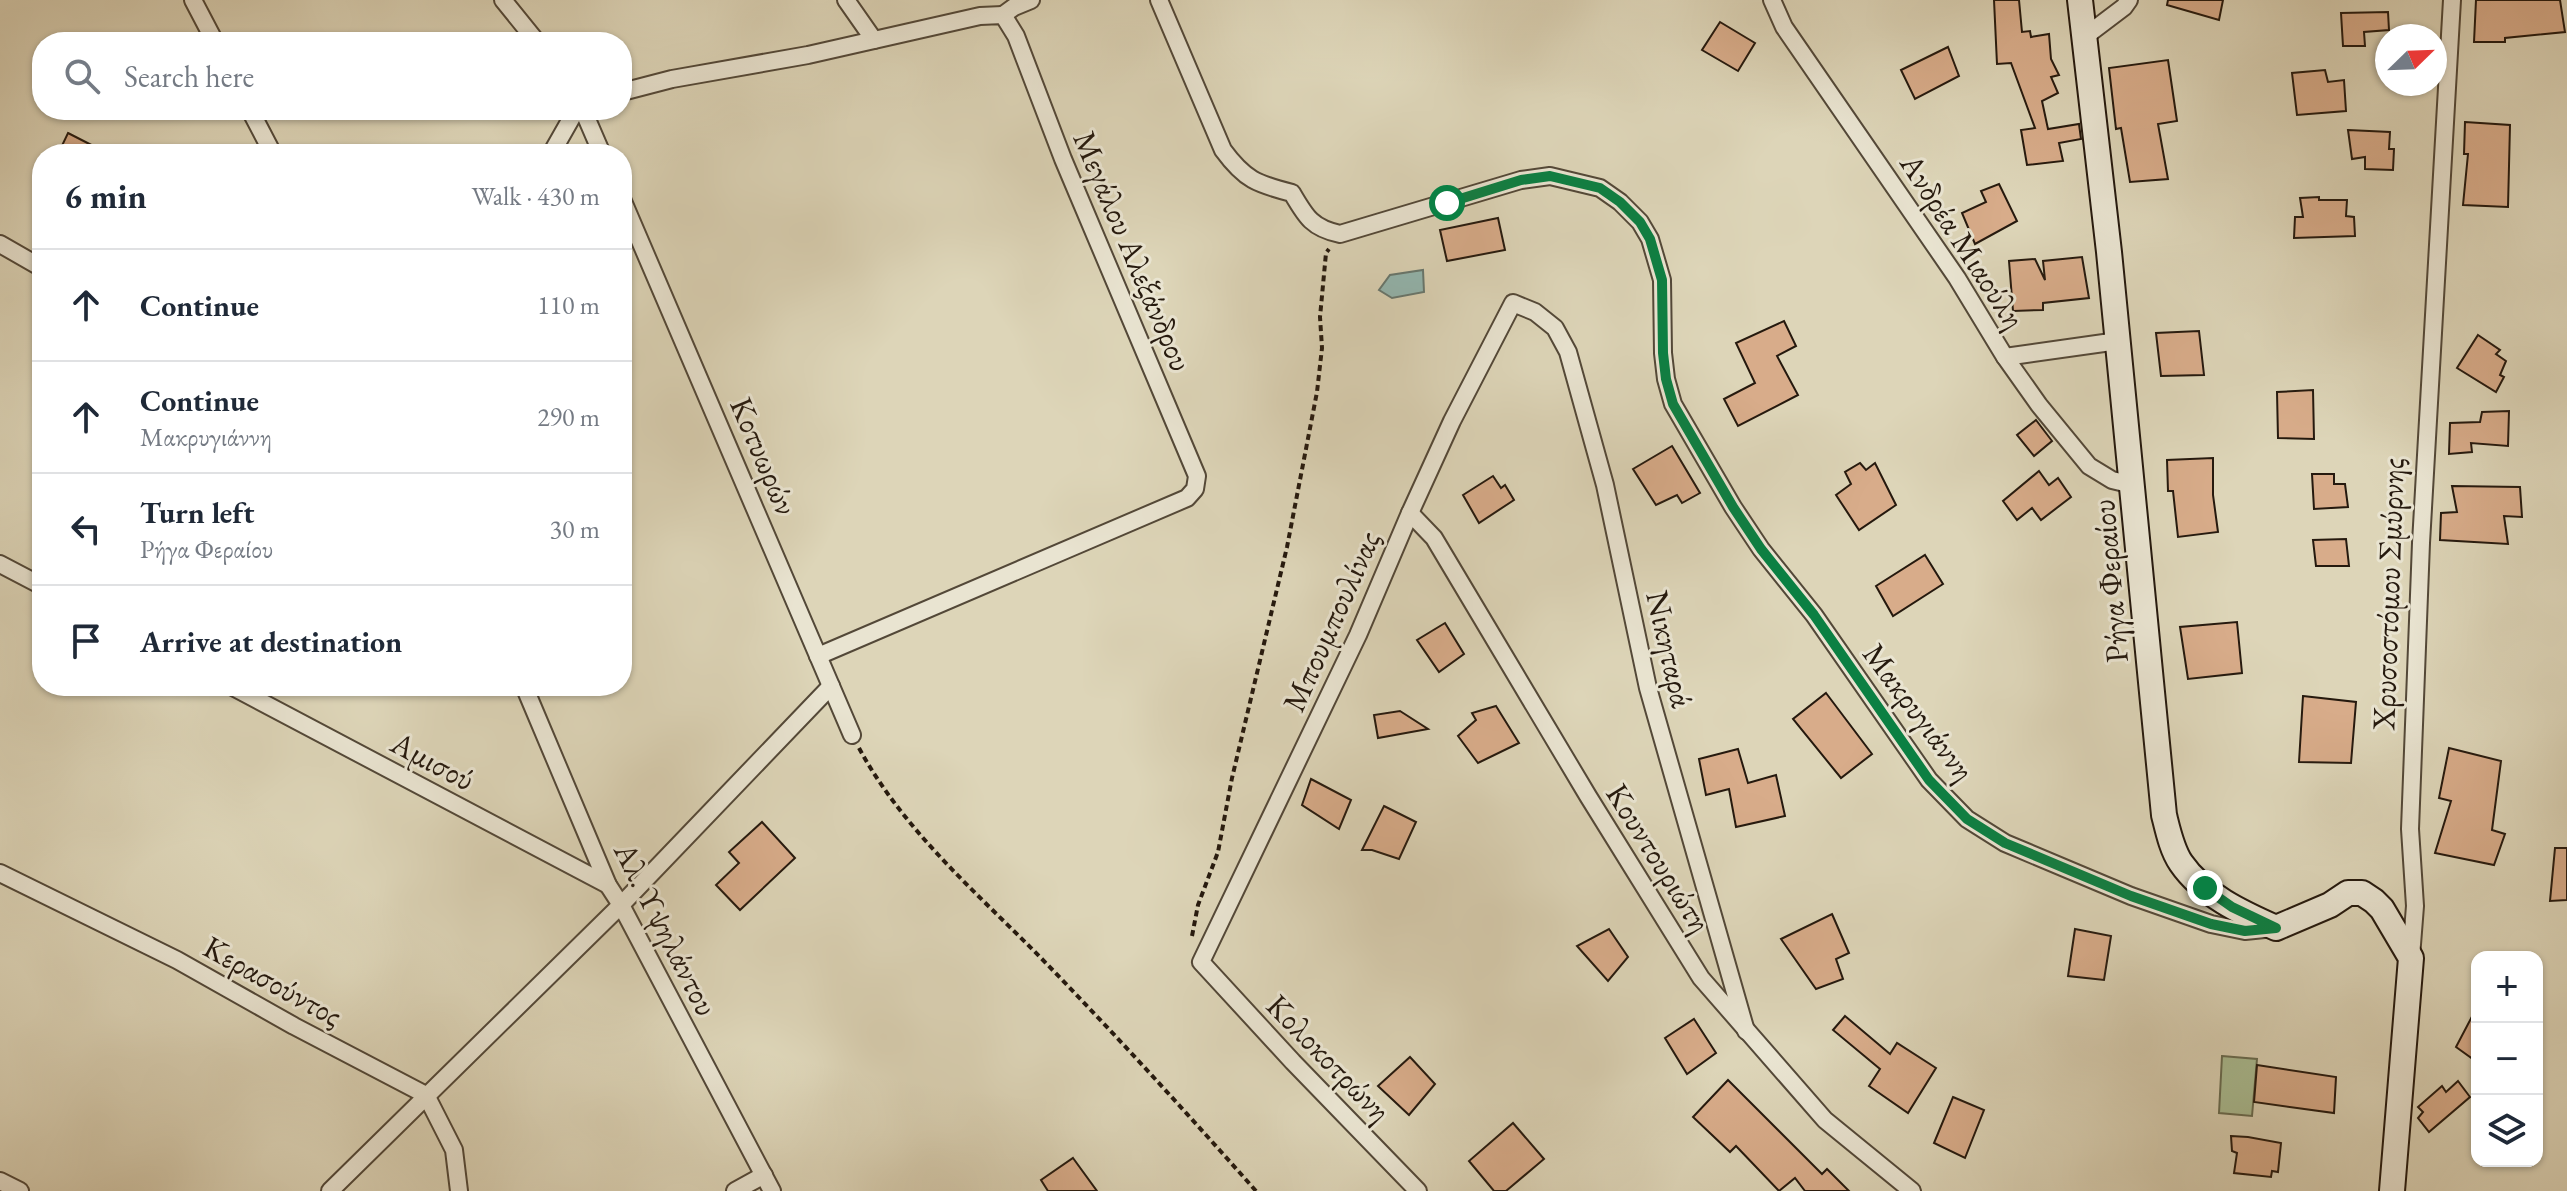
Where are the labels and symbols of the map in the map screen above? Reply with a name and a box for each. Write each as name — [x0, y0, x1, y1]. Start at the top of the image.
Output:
north arrow — [2375, 24, 2447, 96]
street label: Μεγάλου Αλεξάνδρου — [1064, 125, 1202, 377]
street label: Ανδρέα Μιαούλη — [1890, 144, 2035, 337]
route start — [1429, 185, 1465, 221]
street label: Κοτυωρών — [720, 391, 808, 521]
street label: Χρυσοστόμου Σμύρνης — [2362, 457, 2414, 732]
street label: Ρήγα Φεραίου — [2082, 498, 2138, 664]
street label: Μπουμπουλίνας — [1272, 524, 1390, 718]
street label: Νικηταρά — [1636, 587, 1704, 712]
street label: Μακρυγιάννη — [1853, 635, 1985, 789]
street label: Αμισού — [383, 721, 482, 800]
street label: Κουντουριώτη — [1597, 775, 1721, 941]
street label: Αλ. Υψηλάντου — [604, 834, 728, 1023]
route end — [2187, 870, 2223, 906]
street label: Κερασούντος — [196, 926, 350, 1036]
street label: Κολοκοτρώνη — [1257, 985, 1401, 1131]

